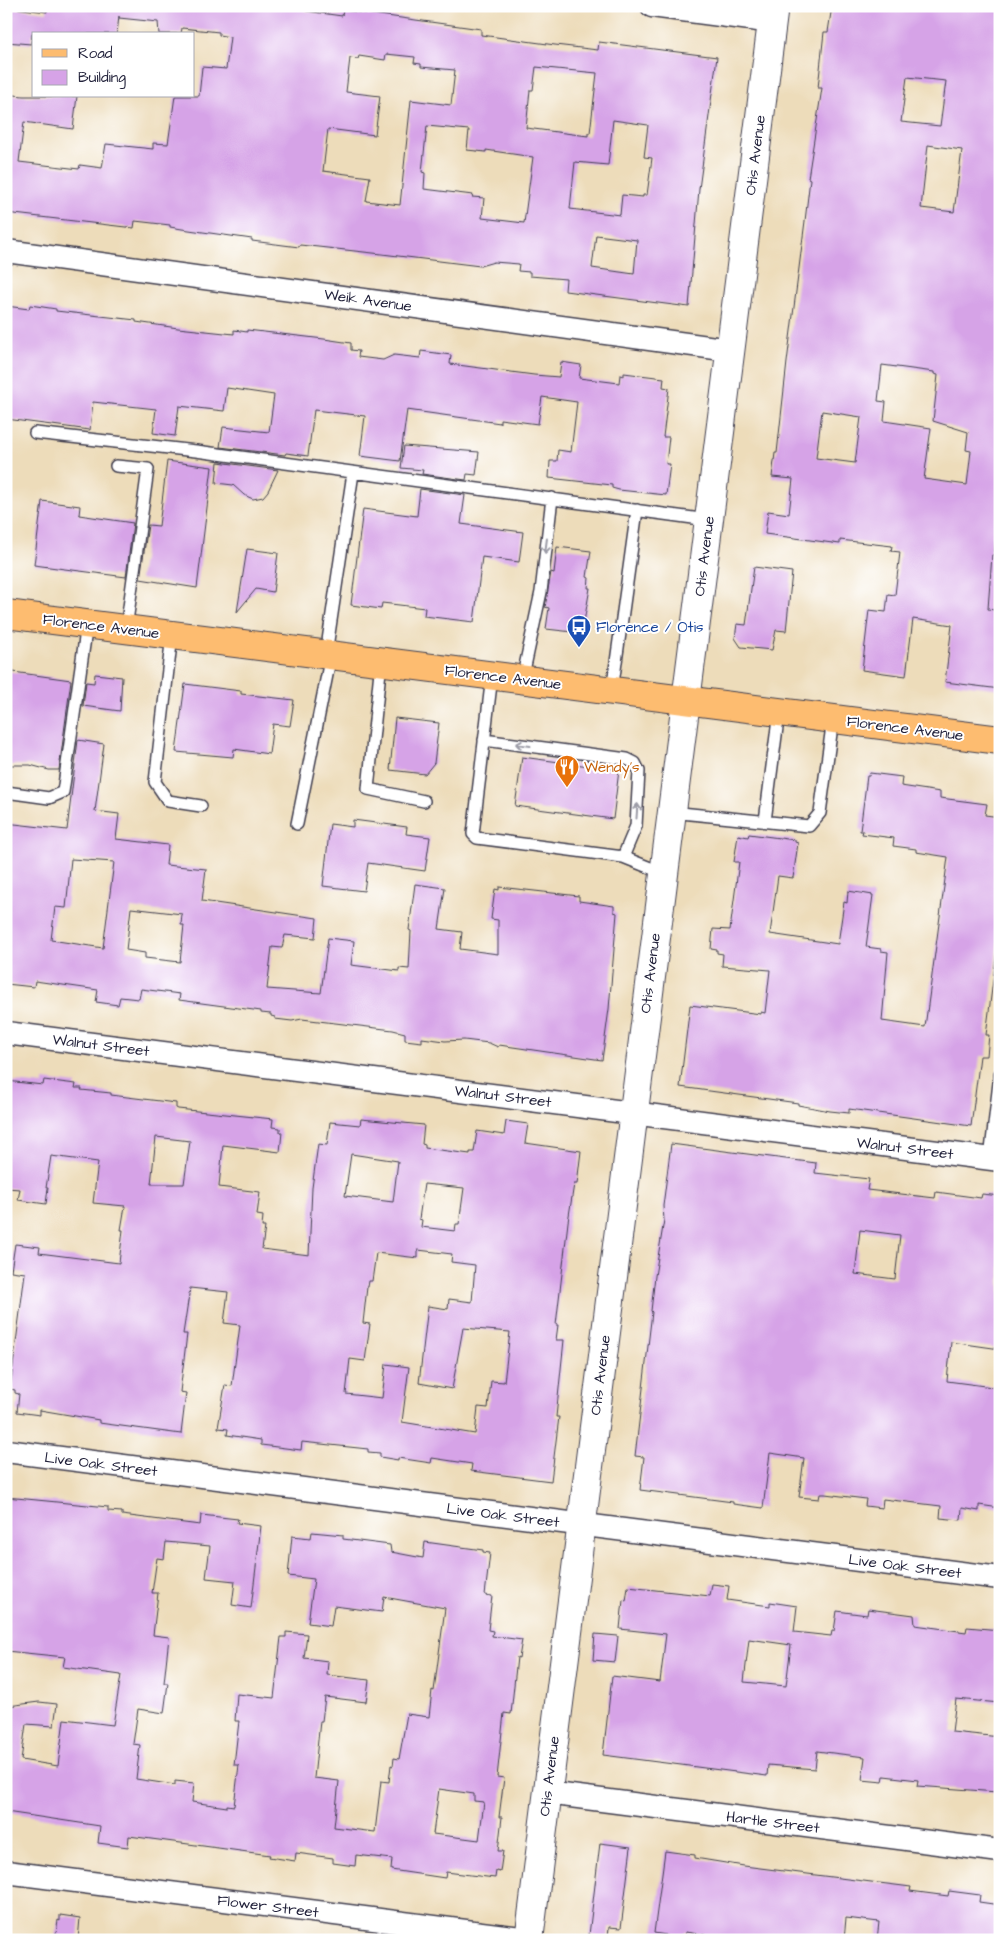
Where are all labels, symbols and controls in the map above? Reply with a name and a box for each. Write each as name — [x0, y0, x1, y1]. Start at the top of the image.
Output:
legend — [32, 32, 195, 98]
text: Road — [78, 43, 113, 64]
text: Building — [78, 67, 126, 89]
street label: Otis Avenue — [740, 114, 771, 196]
street label: Weik Avenue — [323, 284, 413, 317]
street label: Otis Avenue — [689, 515, 720, 597]
one-way arrow — [541, 538, 551, 554]
street label: Florence Avenue — [41, 609, 160, 644]
bus stop icon: Florence / Otis — [566, 614, 592, 648]
place label: Florence / Otis — [596, 617, 704, 638]
street label: Florence Avenue — [443, 660, 562, 695]
street label: Florence Avenue — [845, 711, 964, 746]
one-way arrow — [516, 740, 532, 750]
restaurant icon: Wendy's — [554, 754, 580, 788]
place label: Wendy's — [584, 757, 640, 779]
one-way arrow — [632, 803, 641, 819]
street label: Otis Avenue — [635, 932, 666, 1014]
street label: Walnut Street — [51, 1029, 151, 1062]
street label: Walnut Street — [453, 1080, 553, 1113]
street label: Walnut Street — [855, 1132, 955, 1165]
street label: Otis Avenue — [585, 1334, 616, 1416]
street label: Live Oak Street — [43, 1447, 159, 1482]
street label: Live Oak Street — [445, 1498, 561, 1533]
street label: Live Oak Street — [847, 1549, 963, 1584]
street label: Otis Avenue — [534, 1735, 565, 1817]
street label: Hartle Street — [725, 1806, 821, 1839]
street label: Flower Street — [216, 1890, 320, 1923]

